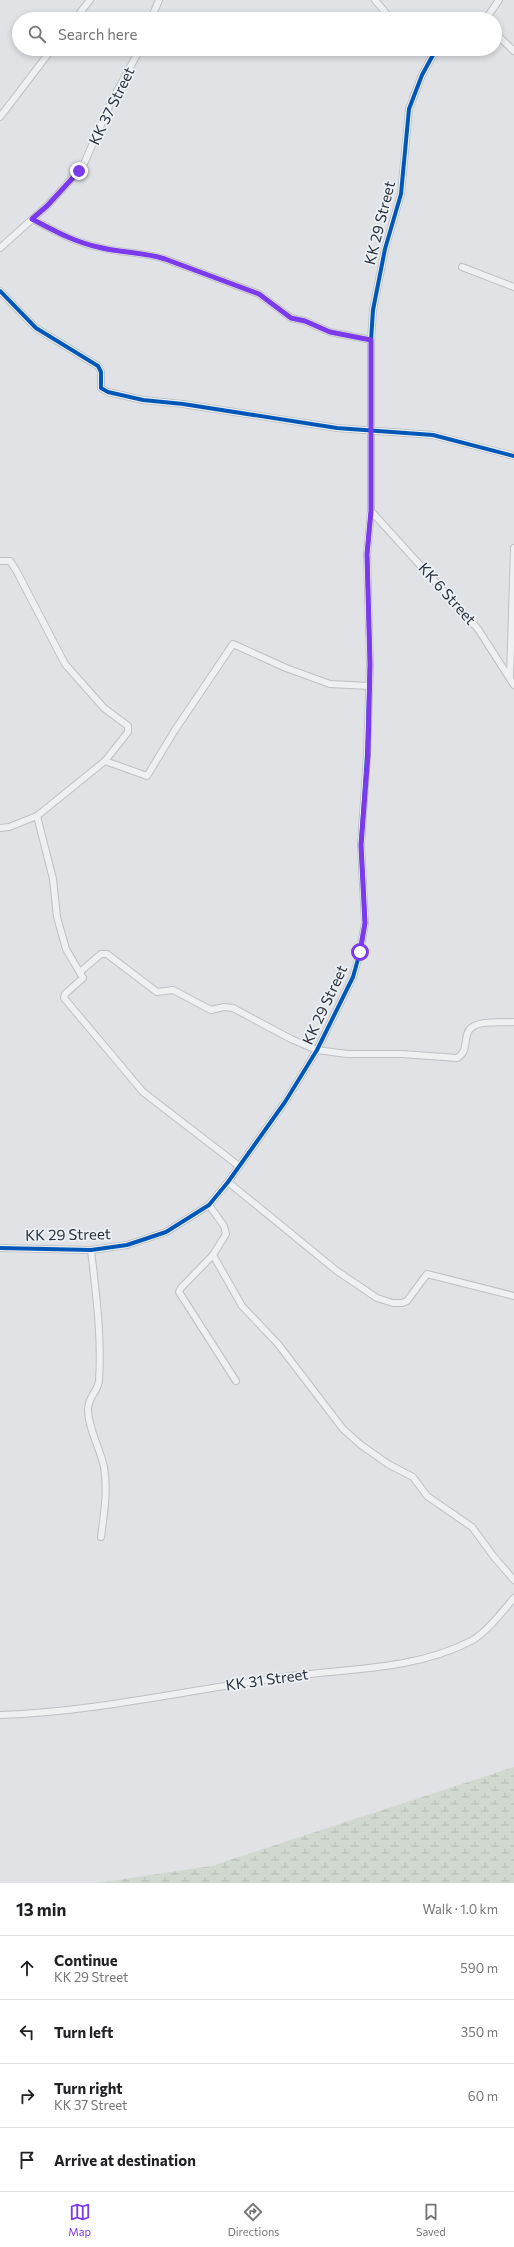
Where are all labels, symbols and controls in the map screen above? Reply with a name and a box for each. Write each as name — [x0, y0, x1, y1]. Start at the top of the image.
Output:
search box — [12, 12, 502, 56]
icon: search — [26, 23, 48, 45]
text: Search here — [58, 25, 137, 43]
street label: KK 37 Street — [84, 64, 138, 148]
route end — [70, 162, 88, 180]
street label: KK 29 Street — [360, 179, 398, 266]
street label: KK 6 Street — [415, 559, 480, 628]
route start — [351, 943, 369, 961]
street label: KK 29 Street — [298, 962, 350, 1047]
street label: KK 29 Street — [25, 1224, 111, 1244]
street label: KK 31 Street — [224, 1664, 309, 1694]
text: 13 min — [16, 1899, 66, 1920]
text: Walk · 1.0 km — [422, 1901, 498, 1917]
text: Continue — [54, 1951, 118, 1969]
icon: ahead — [16, 1957, 38, 1979]
text: 590 m — [460, 1960, 498, 1976]
text: KK 29 Street — [54, 1969, 128, 1985]
icon: left — [16, 2021, 38, 2043]
text: Turn left — [54, 2023, 113, 2041]
text: 350 m — [461, 2024, 498, 2040]
text: Turn right — [54, 2079, 123, 2097]
icon: right — [16, 2085, 38, 2107]
text: 60 m — [468, 2088, 498, 2104]
text: KK 37 Street — [54, 2097, 127, 2113]
icon: arrive — [16, 2149, 38, 2171]
text: Arrive at destination — [54, 2151, 196, 2169]
tab: Map — [68, 2201, 91, 2238]
tab: Directions — [228, 2201, 279, 2238]
tab: Saved — [416, 2201, 446, 2238]

